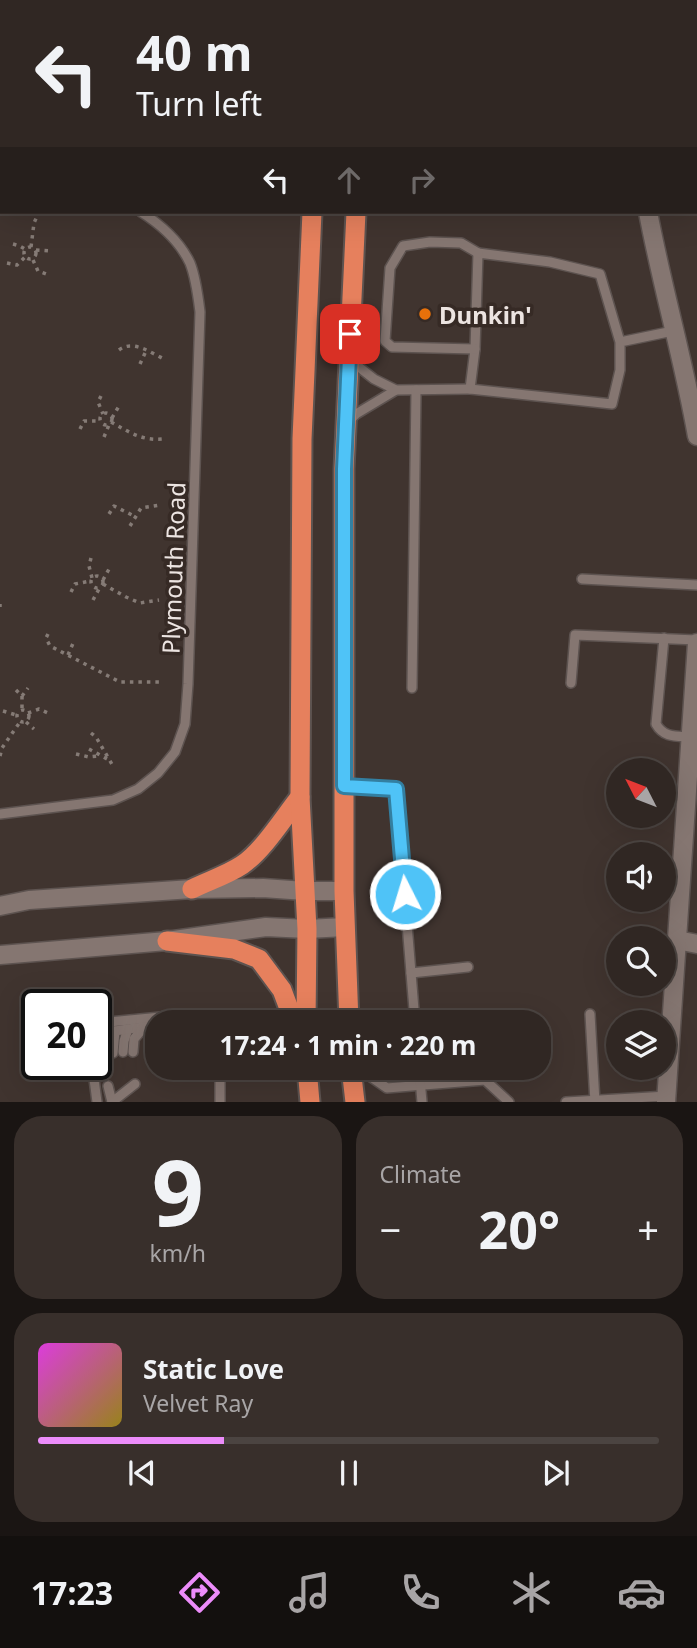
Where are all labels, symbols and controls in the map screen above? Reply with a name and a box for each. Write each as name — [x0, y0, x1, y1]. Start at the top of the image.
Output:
text: 40 m — [136, 19, 253, 85]
icon: left — [21, 28, 112, 119]
text: Turn left — [136, 82, 262, 125]
icon: left — [257, 161, 295, 199]
icon: ahead — [330, 161, 368, 199]
icon: right — [403, 161, 441, 199]
place label: Dunkin' — [439, 298, 532, 331]
pin — [320, 304, 380, 364]
marker: Dunkin' — [417, 306, 433, 322]
icon: arrive — [331, 315, 369, 353]
street label: Plymouth Road — [154, 481, 192, 655]
north arrow — [606, 758, 676, 828]
map controls — [606, 758, 676, 1080]
button: sound — [606, 842, 676, 912]
position arrow — [368, 857, 442, 931]
button: search — [606, 926, 676, 996]
speed limit sign: 20 — [21, 989, 112, 1080]
button: layers — [606, 1010, 676, 1080]
text: 17:24 · 1 min · 220 m — [220, 1027, 476, 1063]
text: 9 — [152, 1129, 204, 1253]
text: Climate — [380, 1158, 462, 1190]
text: 20° — [478, 1193, 560, 1264]
text: − — [380, 1203, 401, 1255]
text: + — [637, 1203, 659, 1255]
text: km/h — [149, 1237, 206, 1269]
text: Static Love — [143, 1351, 284, 1387]
text: Velvet Ray — [143, 1387, 253, 1419]
icon: previous — [123, 1454, 161, 1492]
icon: pause — [330, 1454, 368, 1492]
icon: next — [537, 1454, 575, 1492]
icon: directions — [175, 1568, 224, 1617]
icon: music — [285, 1568, 334, 1617]
icon: phone — [396, 1568, 445, 1617]
icon: climate — [507, 1568, 556, 1617]
icon: car — [617, 1568, 666, 1617]
text: 17:23 — [31, 1571, 113, 1614]

